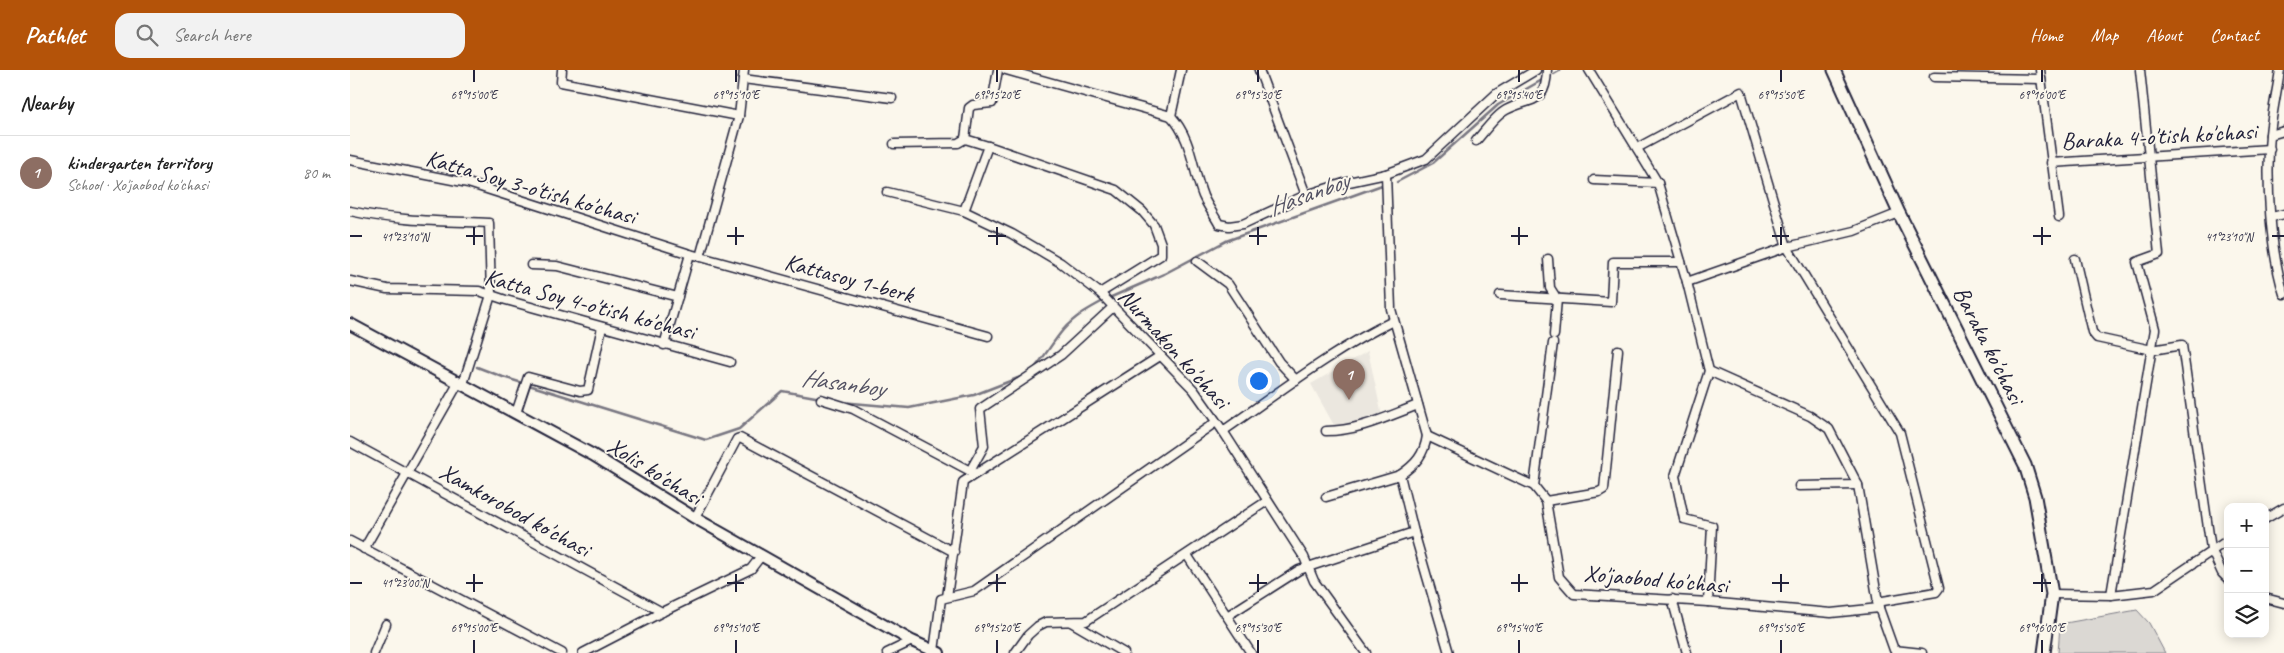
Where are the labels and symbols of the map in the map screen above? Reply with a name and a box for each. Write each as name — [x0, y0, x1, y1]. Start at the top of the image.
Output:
text: 69°15'00"E — [451, 87, 499, 103]
text: 69°15'10"E — [713, 87, 761, 103]
text: 69°15'20"E — [974, 87, 1022, 103]
text: 69°15'30"E — [1235, 87, 1283, 103]
text: 69°15'40"E — [1496, 87, 1544, 103]
text: 69°15'50"E — [1758, 87, 1806, 103]
text: 69°16'00"E — [2019, 87, 2067, 103]
street label: Baraka 4-o'tish ko'chasi — [2061, 116, 2260, 156]
street label: Katta Soy 3-o'tish ko'chasi — [423, 143, 642, 232]
water label: Hasanboy — [1264, 163, 1357, 223]
text: 41°23'10"N — [381, 229, 430, 245]
text: 41°23'10"N — [2205, 229, 2254, 245]
street label: Kattasoy 1-berk — [781, 246, 919, 310]
street label: Katta Soy 4-o'tish ko'chasi — [481, 261, 701, 347]
street label: Nurmakon ko'chasi — [1112, 281, 1238, 417]
street label: Baraka ko'chasi — [1947, 281, 2033, 411]
pin: 1 — [1333, 359, 1365, 400]
water label: Hasanboy — [800, 361, 891, 405]
your location — [1246, 368, 1272, 394]
street label: Xolis ko'chasi — [602, 430, 710, 513]
street label: Xamkorobod ko'chasi — [434, 456, 598, 565]
street label: Xo'jaobod ko'chasi — [1583, 558, 1732, 600]
text: 41°23'00"N — [381, 575, 430, 591]
text: 69°15'00"E — [451, 620, 499, 636]
text: 69°15'10"E — [713, 620, 761, 636]
text: 69°15'20"E — [974, 620, 1022, 636]
text: 69°15'30"E — [1235, 620, 1283, 636]
text: 69°15'40"E — [1496, 620, 1544, 636]
text: 69°15'50"E — [1758, 620, 1806, 636]
text: 69°16'00"E — [2019, 620, 2067, 636]

